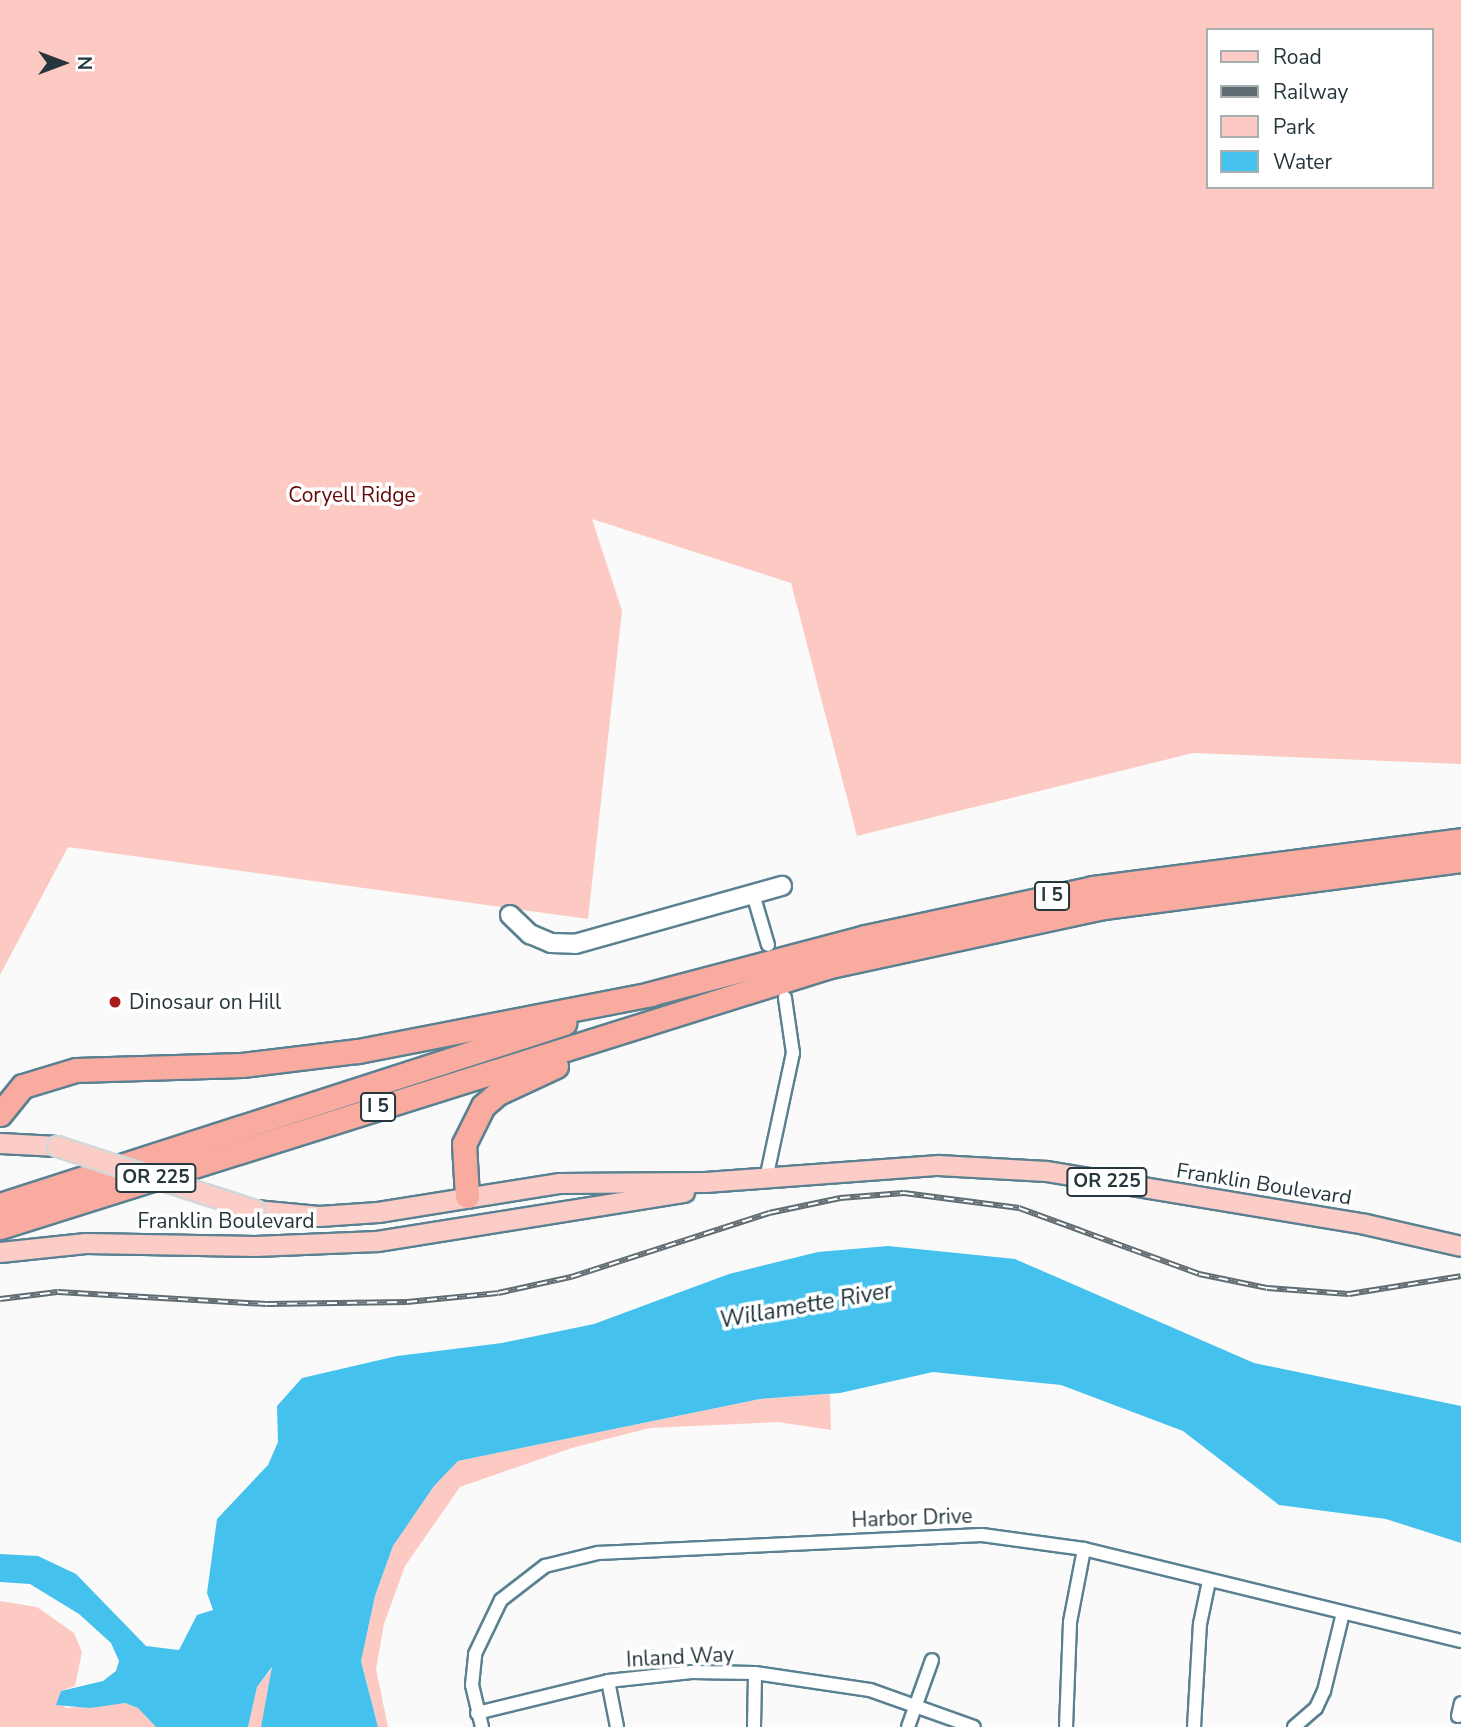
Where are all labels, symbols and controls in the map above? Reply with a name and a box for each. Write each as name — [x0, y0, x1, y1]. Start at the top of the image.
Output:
north arrow — [28, 28, 98, 98]
legend — [1206, 28, 1433, 189]
text: Road — [1273, 43, 1322, 71]
text: N — [71, 56, 97, 70]
text: Railway — [1273, 78, 1348, 106]
text: Park — [1273, 113, 1315, 141]
text: Water — [1273, 148, 1332, 176]
park label: Coryell Ridge — [288, 482, 416, 508]
road number: I 5 — [1033, 880, 1071, 912]
place label: Dinosaur on Hill — [129, 989, 281, 1015]
marker: Dinosaur on Hill — [107, 994, 123, 1010]
road number: I 5 — [359, 1092, 397, 1122]
street label: Franklin Boulevard — [1175, 1158, 1353, 1210]
road number: OR 225 — [114, 1162, 198, 1194]
road number: OR 225 — [1065, 1166, 1149, 1198]
street label: Franklin Boulevard — [138, 1208, 314, 1234]
water label: Willamette River — [717, 1277, 895, 1335]
street label: Harbor Drive — [851, 1503, 973, 1533]
street label: Inland Way — [625, 1642, 735, 1672]

